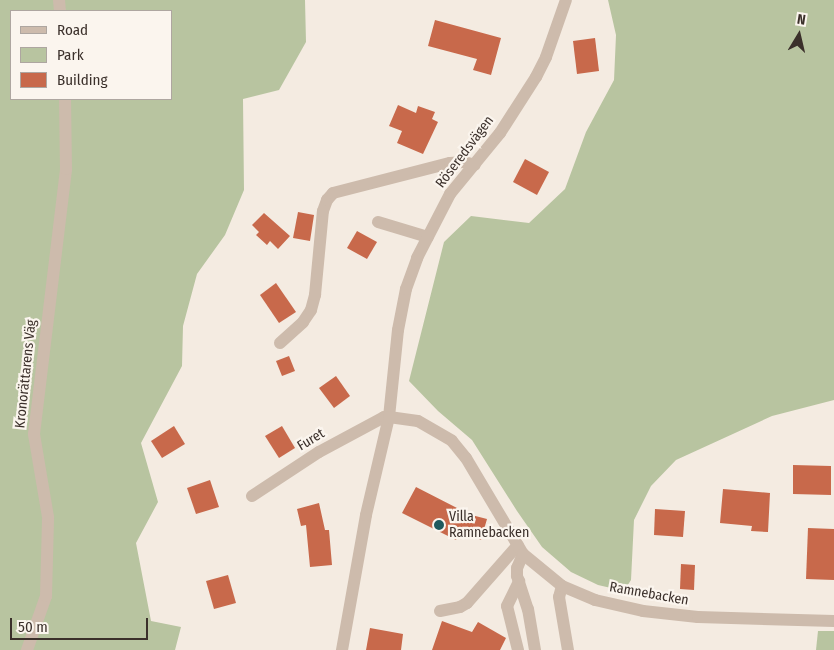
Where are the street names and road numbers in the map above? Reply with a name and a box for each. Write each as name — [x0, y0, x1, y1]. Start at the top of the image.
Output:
street label: Röseredsvägen — [432, 113, 498, 191]
street label: Kronorättarens Väg — [12, 319, 40, 429]
street label: Furet — [294, 425, 328, 455]
street label: Ramnebacken — [608, 579, 690, 609]

